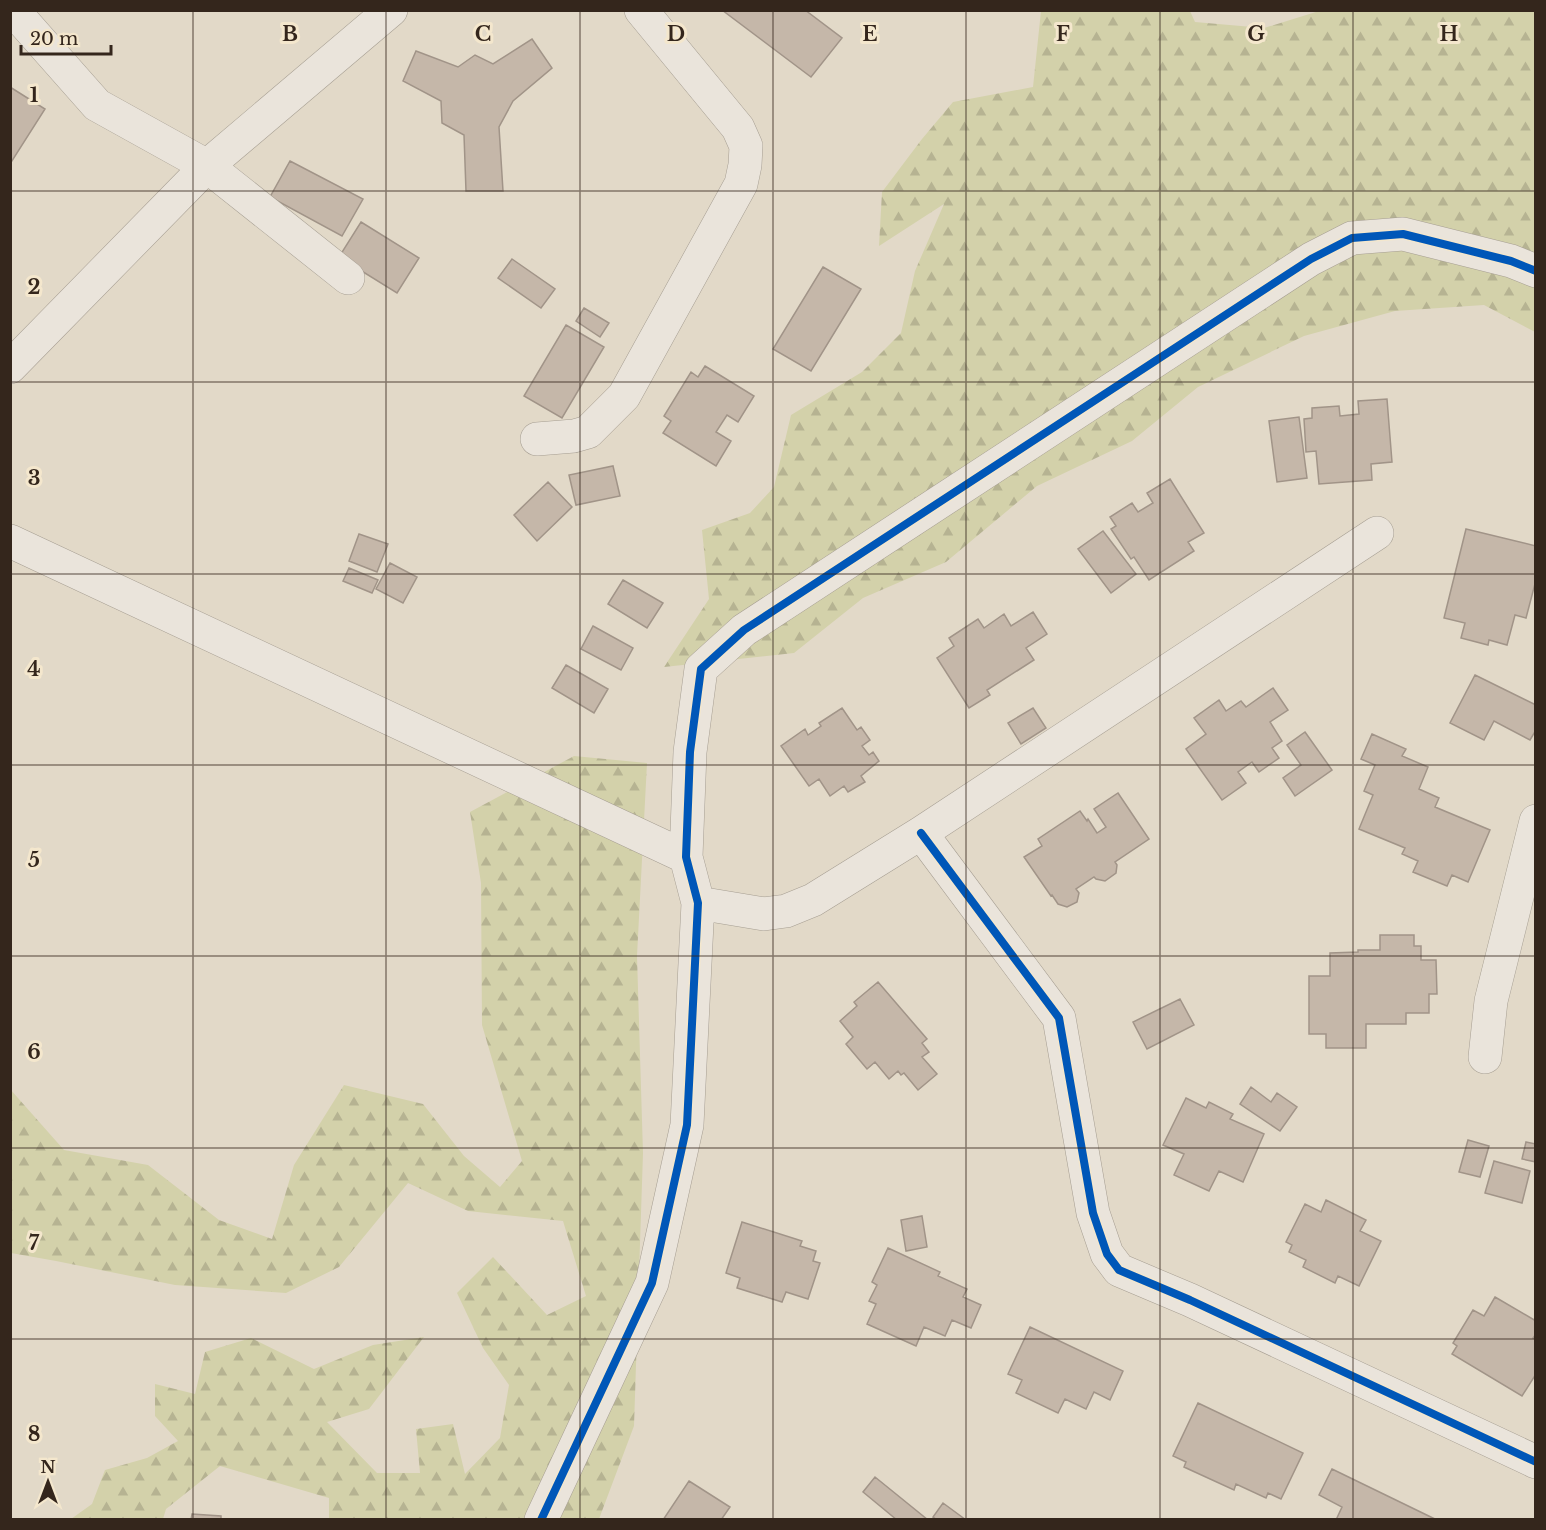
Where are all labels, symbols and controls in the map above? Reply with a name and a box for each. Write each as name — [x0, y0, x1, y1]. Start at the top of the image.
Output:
scale bar — [21, 18, 111, 56]
text: B — [282, 22, 298, 46]
text: C — [475, 22, 491, 46]
text: D — [667, 22, 685, 46]
text: E — [862, 22, 878, 46]
text: F — [1056, 22, 1070, 46]
text: G — [1247, 22, 1265, 46]
text: H — [1440, 22, 1459, 46]
text: 20 m — [30, 28, 78, 50]
text: 1 — [30, 83, 39, 107]
text: 2 — [27, 275, 41, 299]
text: 3 — [28, 466, 40, 490]
text: 4 — [27, 657, 41, 681]
text: 5 — [28, 848, 40, 872]
text: 6 — [27, 1040, 41, 1064]
text: 7 — [29, 1231, 40, 1255]
text: 8 — [28, 1422, 40, 1446]
north arrow — [18, 1452, 78, 1512]
text: N — [40, 1457, 56, 1477]

